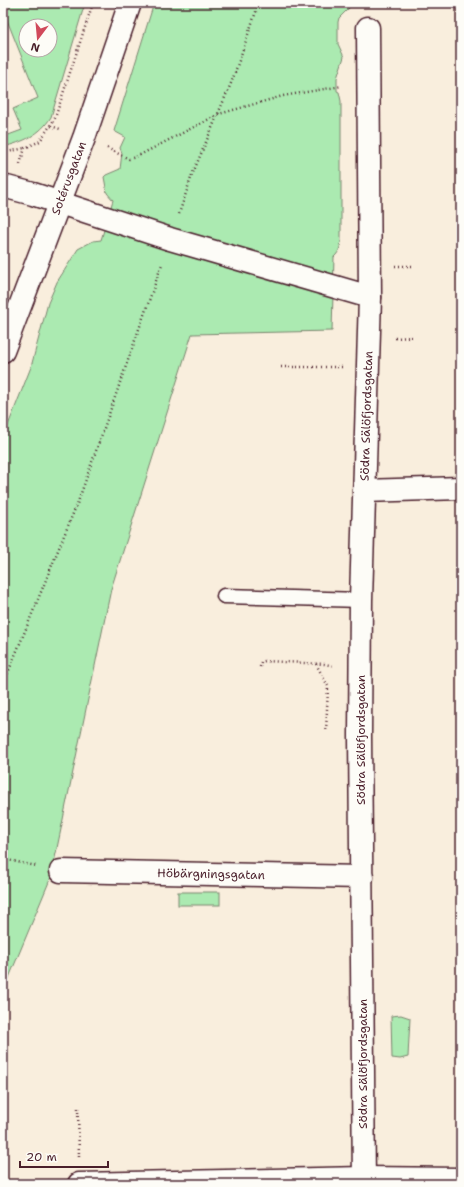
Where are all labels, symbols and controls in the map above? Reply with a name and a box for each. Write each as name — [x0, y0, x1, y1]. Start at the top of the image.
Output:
north arrow — [18, 18, 58, 58]
text: N — [29, 39, 42, 56]
street label: Sotérusgatan — [48, 139, 90, 217]
street label: Södra Sälöfjordsgatan — [357, 351, 376, 481]
street label: Södra Sälöfjordsgatan — [353, 675, 369, 805]
street label: Höbärgningsgatan — [157, 865, 265, 883]
street label: Södra Sälöfjordsgatan — [355, 999, 371, 1129]
scale bar — [20, 1143, 108, 1169]
text: 20 m — [26, 1149, 57, 1165]

